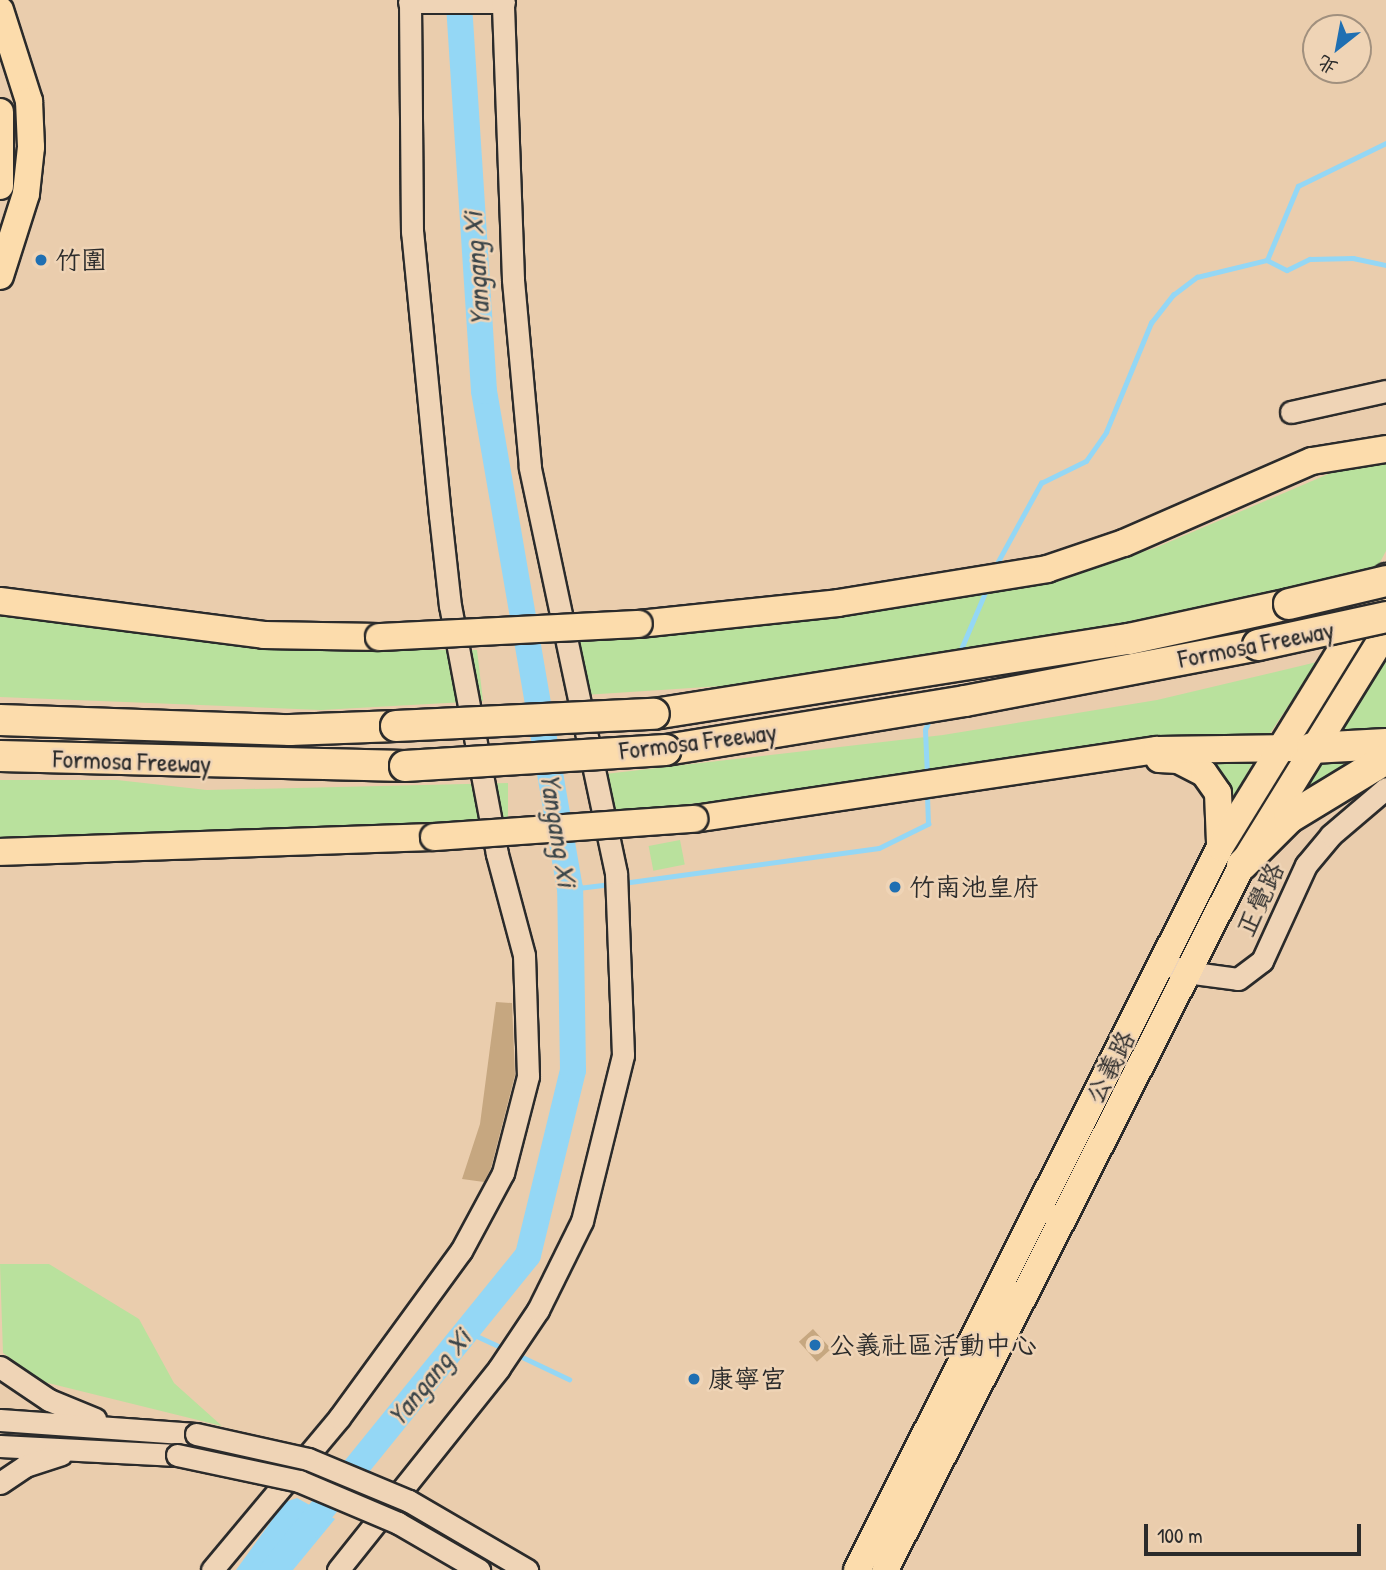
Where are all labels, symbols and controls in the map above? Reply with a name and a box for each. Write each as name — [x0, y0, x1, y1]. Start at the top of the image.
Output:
north arrow — [1302, 14, 1372, 84]
text: 北 — [1312, 49, 1342, 81]
water label: Yangang Xi — [455, 211, 497, 327]
place label: 竹圍 — [55, 244, 107, 276]
marker: 竹圍 — [33, 252, 49, 268]
street label: Formosa Freeway — [1175, 614, 1337, 674]
street label: Formosa Freeway — [618, 716, 778, 766]
street label: Formosa Freeway — [52, 743, 212, 779]
water label: Yangang Xi — [533, 771, 585, 889]
street label: 正覺路 — [1229, 857, 1291, 941]
place label: 竹南池皇府 — [909, 871, 1039, 903]
marker: 竹南池皇府 — [887, 879, 903, 895]
street label: 公義路 — [1078, 1025, 1142, 1109]
water label: Yangang Xi — [380, 1322, 478, 1432]
place label: 公義社區活動中心 — [829, 1329, 1037, 1361]
marker: 公義社區活動中心 — [807, 1337, 823, 1353]
place label: 康寧宮 — [708, 1363, 786, 1395]
marker: 康寧宮 — [686, 1371, 702, 1387]
scale bar — [1148, 1510, 1365, 1554]
text: 100 m — [1157, 1521, 1203, 1550]

